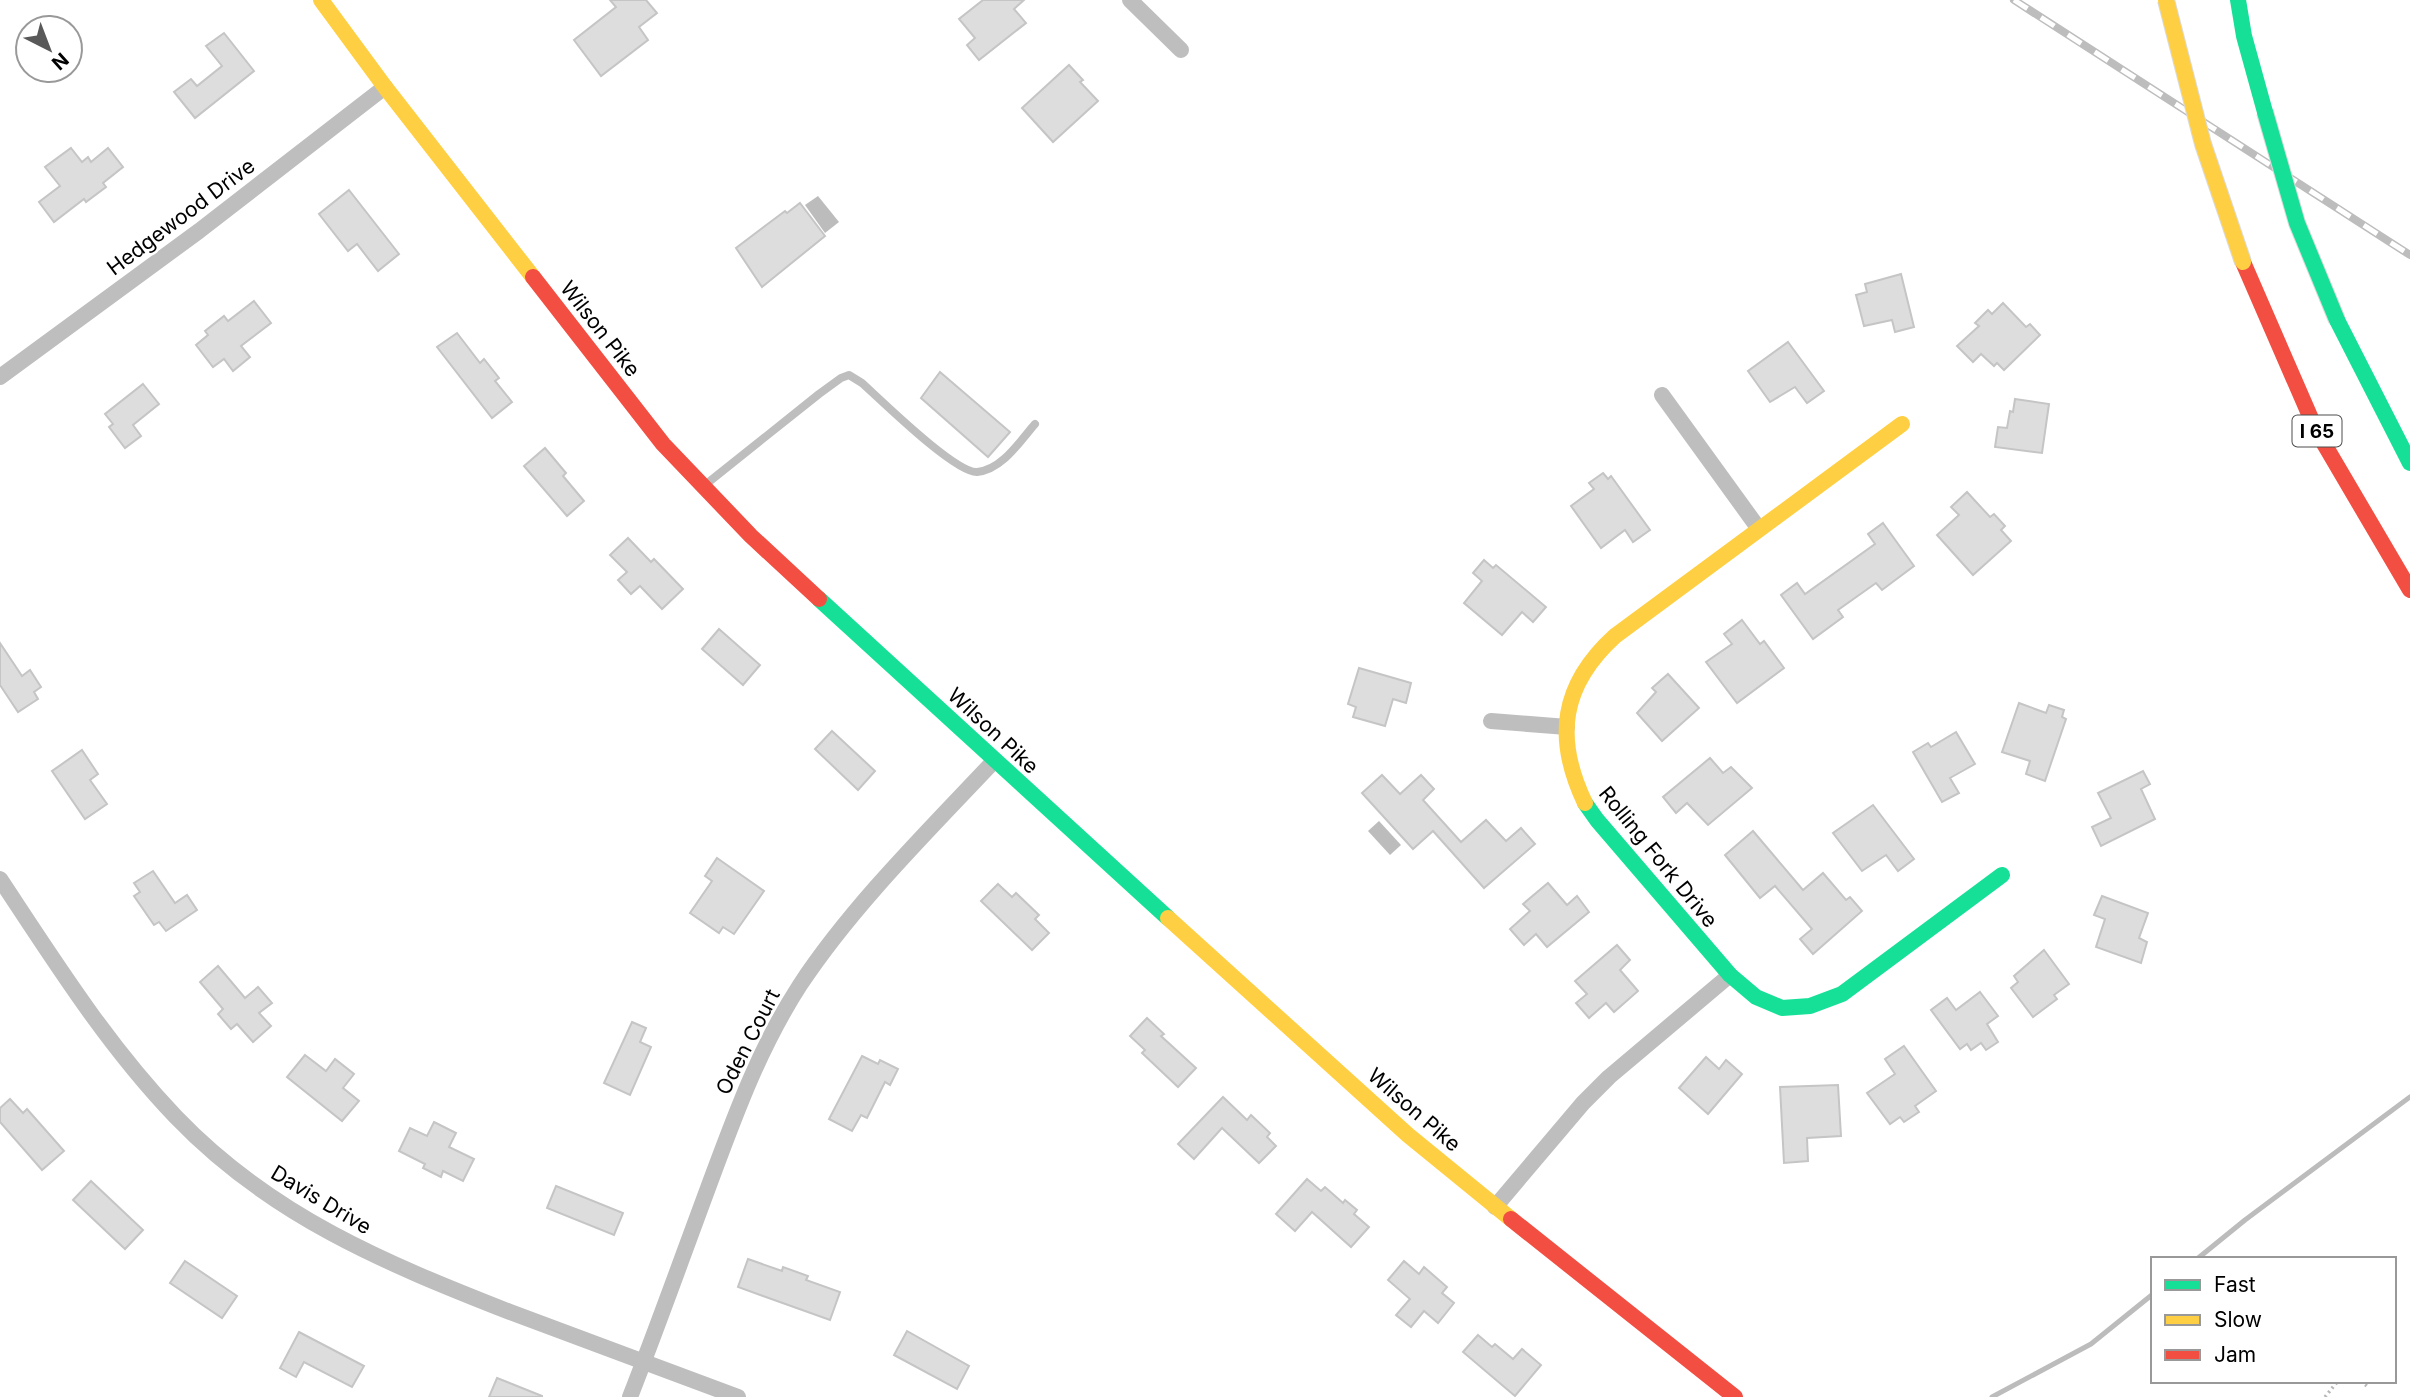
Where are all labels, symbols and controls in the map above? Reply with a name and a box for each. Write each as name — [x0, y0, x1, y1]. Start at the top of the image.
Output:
north arrow — [14, 14, 84, 84]
text: N — [47, 48, 73, 75]
street label: Hedgewood Drive — [102, 153, 259, 280]
street label: Wilson Pike — [555, 276, 646, 382]
road number: I 65 — [2292, 416, 2342, 446]
street label: Wilson Pike — [943, 682, 1044, 779]
street label: Rolling Fork Drive — [1594, 781, 1723, 932]
street label: Oden Court — [710, 985, 785, 1099]
street label: Wilson Pike — [1363, 1063, 1466, 1157]
street label: Davis Drive — [267, 1160, 376, 1239]
legend — [2151, 1257, 2396, 1383]
text: Fast — [2214, 1272, 2256, 1297]
text: Slow — [2214, 1307, 2262, 1332]
text: Jam — [2214, 1342, 2256, 1367]

